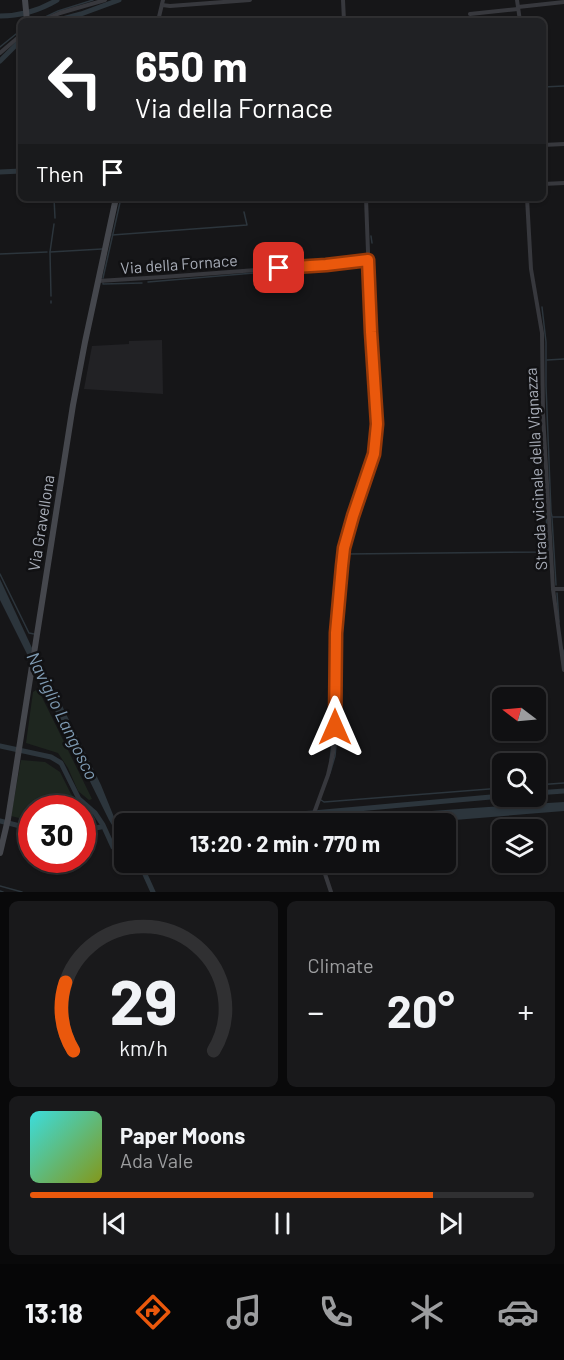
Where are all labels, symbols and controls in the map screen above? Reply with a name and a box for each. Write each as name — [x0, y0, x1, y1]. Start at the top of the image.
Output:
text: 650 m — [135, 40, 248, 90]
icon: left — [36, 42, 114, 120]
text: Via della Fornace — [135, 91, 333, 123]
icon: arrive — [96, 156, 129, 189]
text: Then — [36, 160, 84, 186]
pin — [253, 242, 304, 293]
street label: Via della Fornace — [120, 250, 238, 277]
icon: arrive — [262, 251, 295, 284]
street label: Strada vicinale della Vignazza — [521, 367, 550, 571]
street label: Via Gravellona — [24, 473, 57, 572]
water label: Naviglio Langosco — [22, 648, 103, 783]
north arrow — [492, 687, 546, 741]
map controls — [492, 687, 546, 873]
position arrow — [303, 695, 367, 759]
button: search — [492, 753, 546, 807]
speed limit sign: 30 — [18, 795, 96, 873]
button: layers — [492, 819, 546, 873]
text: 13:20 · 2 min · 770 m — [190, 830, 380, 856]
text: Climate — [308, 953, 374, 977]
text: 29 — [109, 963, 177, 1037]
text: 20° — [387, 983, 455, 1037]
text: − — [308, 991, 324, 1031]
text: + — [518, 991, 534, 1031]
text: km/h — [119, 1035, 168, 1060]
text: Paper Moons — [120, 1122, 245, 1148]
text: Ada Vale — [120, 1148, 193, 1172]
icon: previous — [98, 1207, 131, 1240]
icon: pause — [266, 1207, 299, 1240]
icon: next — [434, 1207, 467, 1240]
icon: directions — [132, 1291, 174, 1333]
icon: music — [223, 1291, 265, 1333]
icon: phone — [315, 1291, 357, 1333]
icon: climate — [406, 1291, 448, 1333]
icon: car — [497, 1291, 539, 1333]
text: 13:18 — [25, 1296, 83, 1328]

